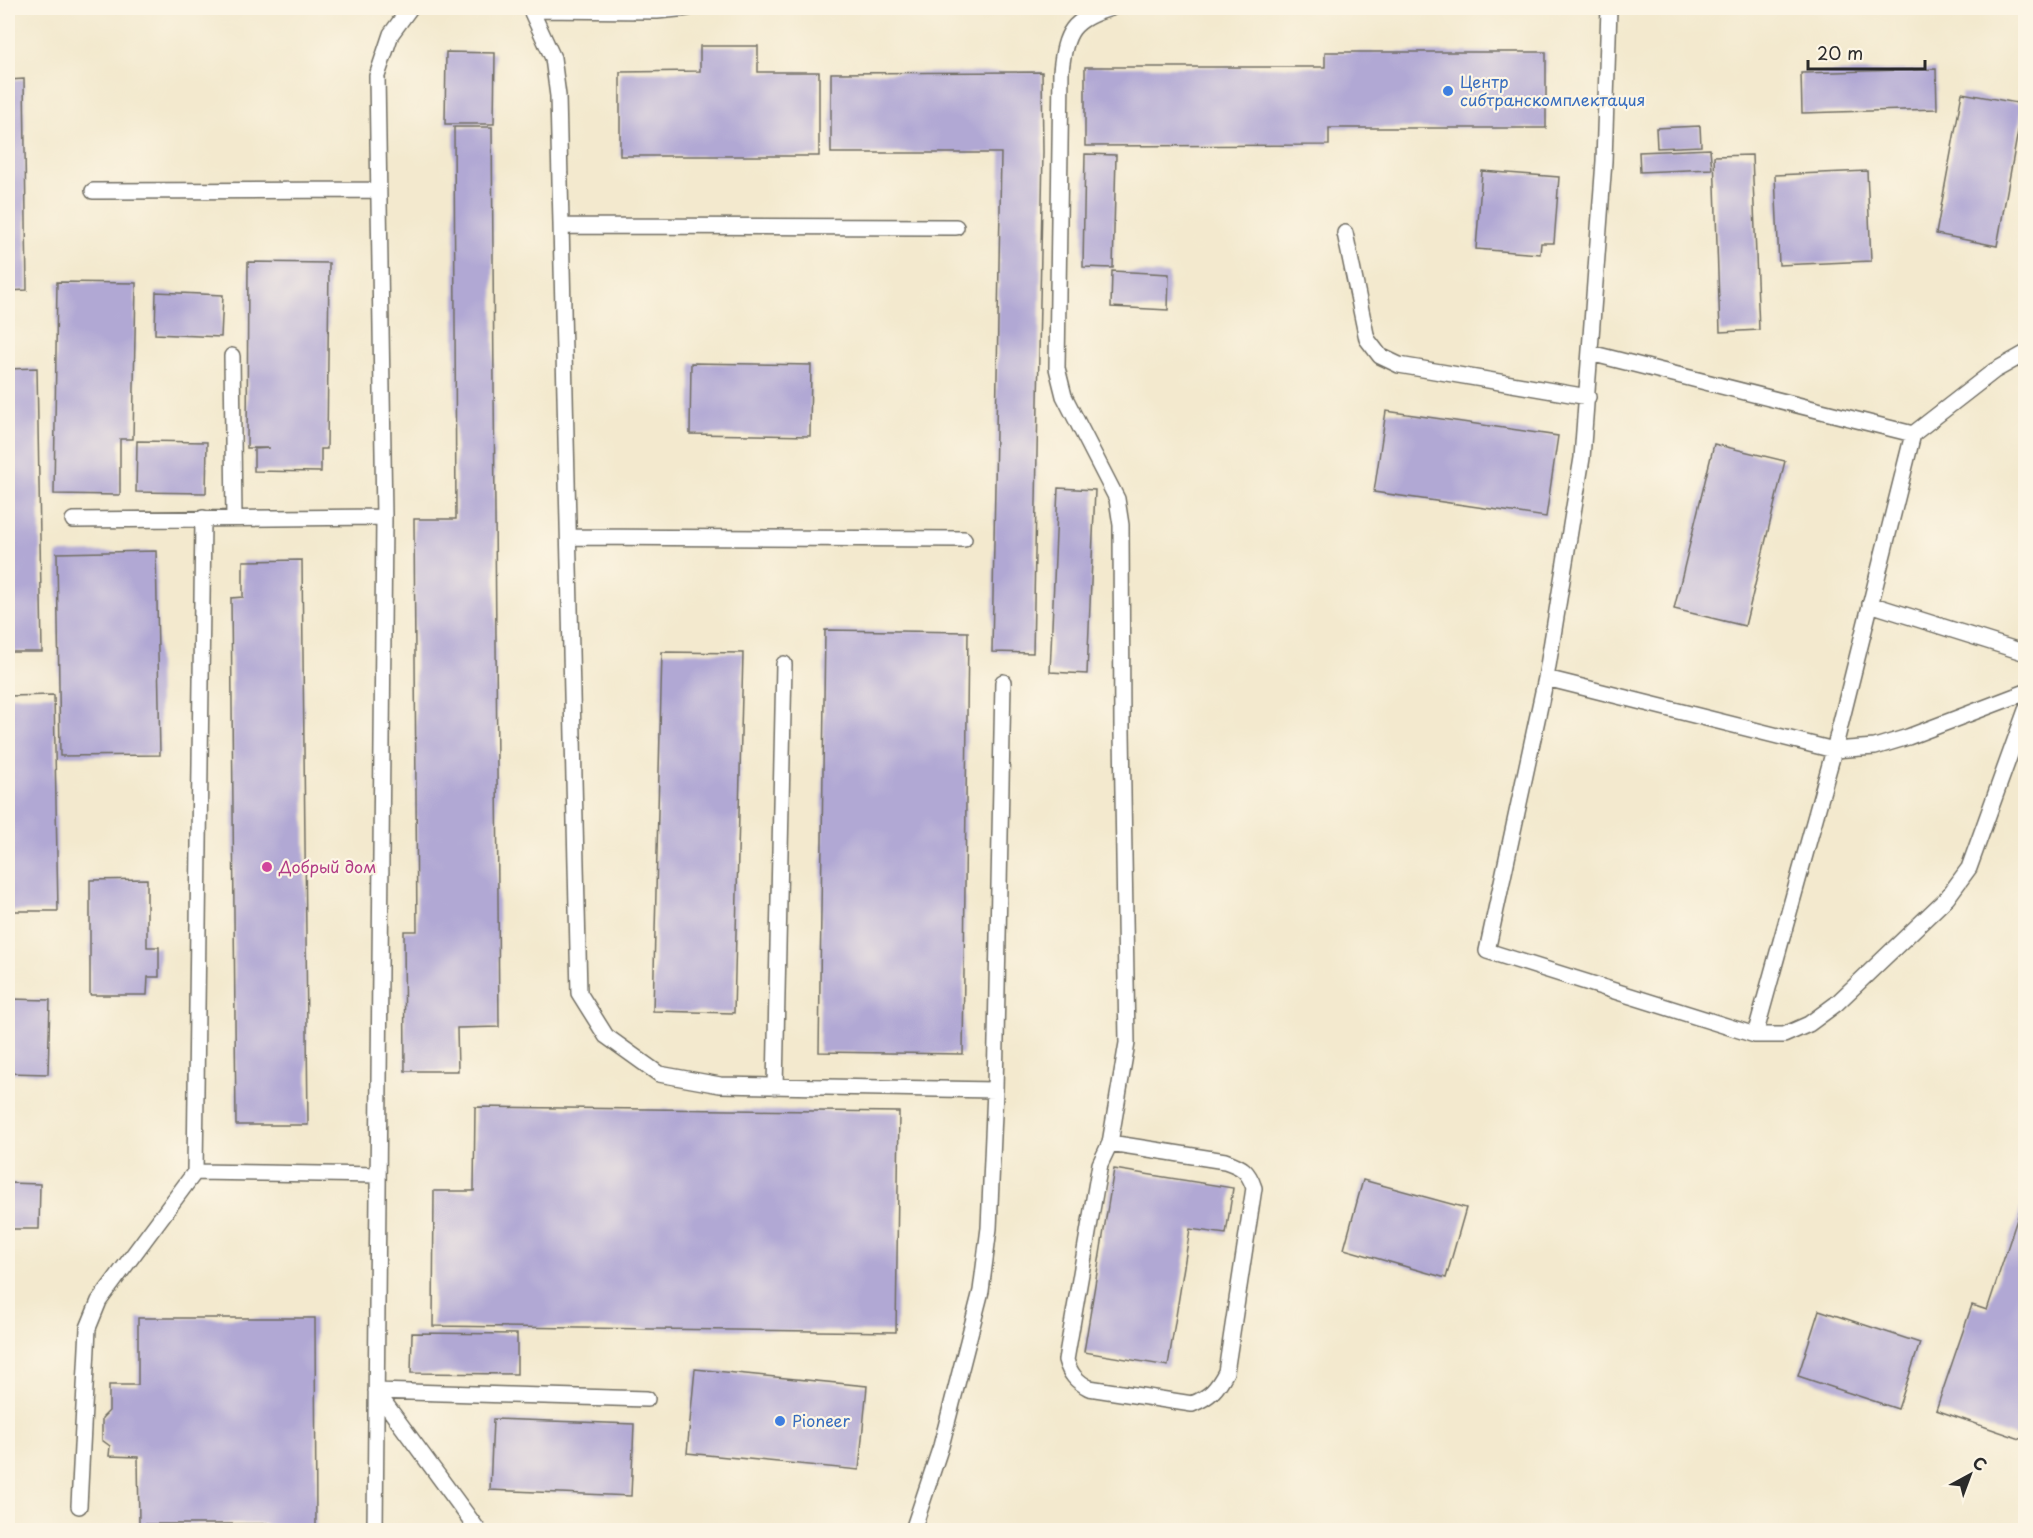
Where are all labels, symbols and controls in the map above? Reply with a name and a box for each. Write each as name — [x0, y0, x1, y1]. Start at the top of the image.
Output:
scale bar — [1808, 33, 1925, 71]
text: 20 m — [1817, 39, 1863, 66]
place label: Центр сибтранскомплектация — [1460, 69, 1645, 111]
marker: Центр сибтранскомплектация — [1441, 84, 1455, 98]
place label: Добрый дом — [278, 854, 376, 878]
marker: Добрый дом — [260, 860, 274, 874]
place label: Pioneer — [792, 1408, 850, 1432]
marker: Pioneer — [773, 1414, 787, 1428]
north arrow — [1940, 1445, 2000, 1505]
text: С — [1968, 1450, 1993, 1476]

